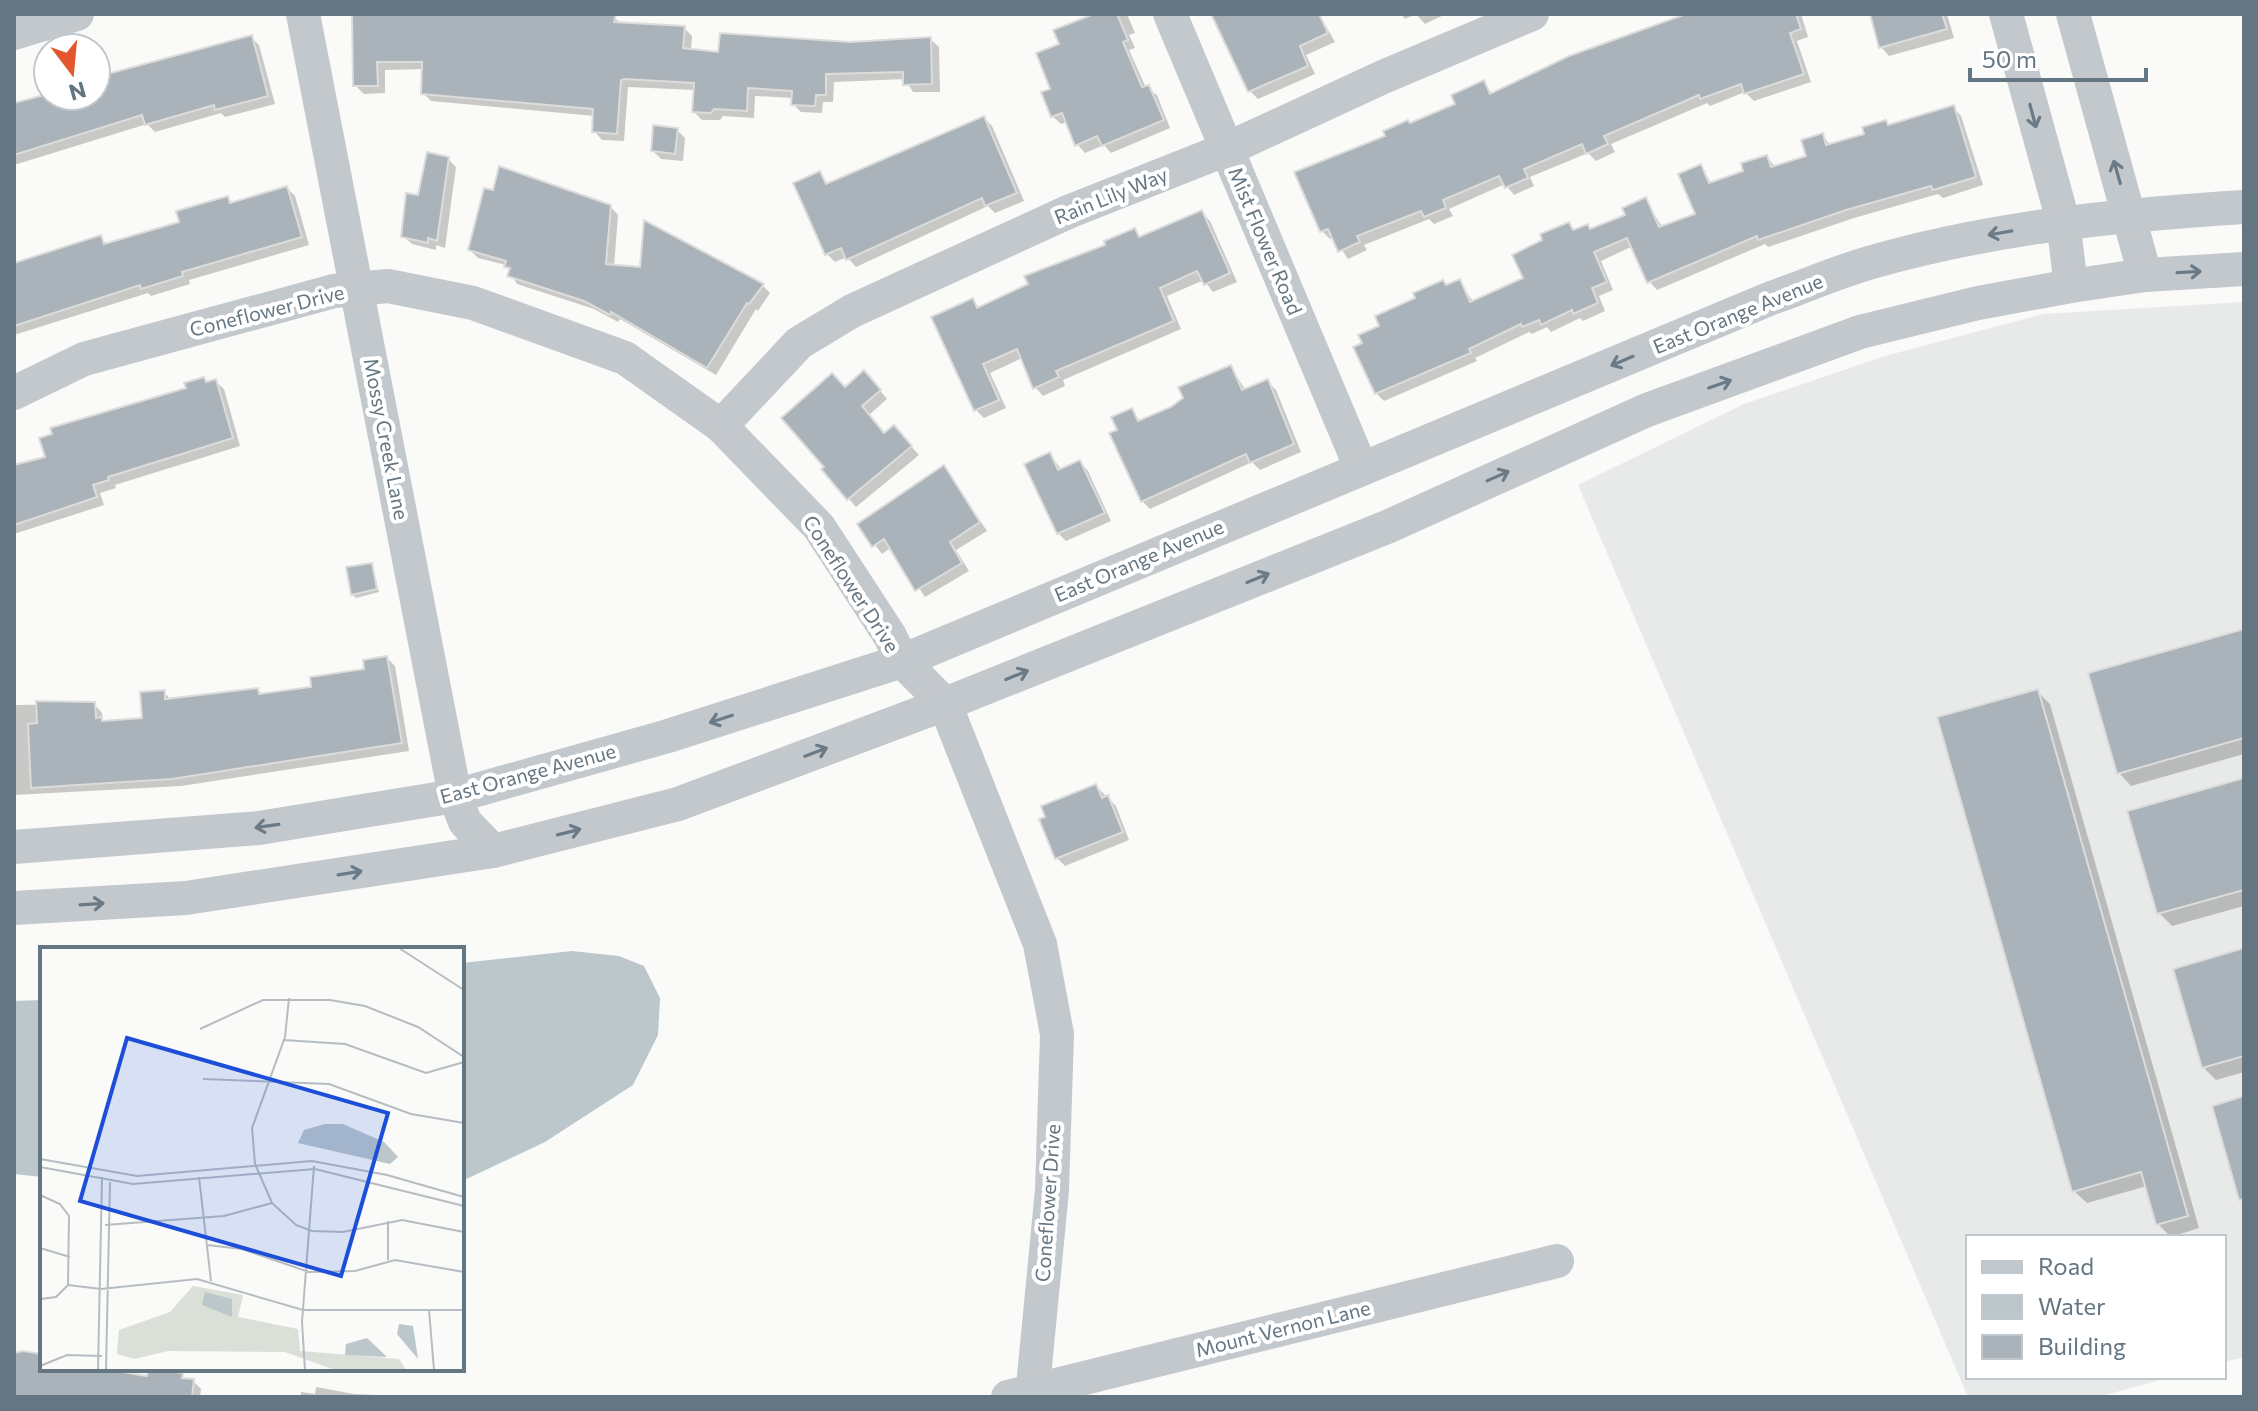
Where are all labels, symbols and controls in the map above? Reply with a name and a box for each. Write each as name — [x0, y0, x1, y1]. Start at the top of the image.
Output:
north arrow — [32, 32, 112, 112]
scale bar — [1970, 32, 2146, 82]
text: 50 m — [1982, 44, 2037, 73]
text: N — [66, 76, 89, 107]
one-way arrow — [2026, 103, 2041, 129]
one-way arrow — [2109, 160, 2124, 186]
street label: Rain Lily Way — [1050, 161, 1171, 229]
street label: Mist Flower Road — [1224, 163, 1308, 318]
one-way arrow — [1987, 227, 2013, 242]
one-way arrow — [2175, 265, 2202, 280]
street label: East Orange Avenue — [1649, 268, 1826, 358]
street label: Coneflower Drive — [187, 279, 347, 341]
one-way arrow — [1610, 354, 1635, 369]
street label: Mossy Creek Lane — [360, 356, 414, 522]
one-way arrow — [1708, 375, 1733, 390]
one-way arrow — [1485, 468, 1509, 483]
street label: Coneflower Drive — [799, 510, 905, 656]
street label: East Orange Avenue — [1051, 514, 1227, 607]
one-way arrow — [1245, 570, 1270, 584]
one-way arrow — [1004, 666, 1029, 681]
one-way arrow — [708, 713, 733, 728]
street label: East Orange Avenue — [437, 738, 618, 808]
one-way arrow — [803, 744, 828, 758]
one-way arrow — [255, 819, 281, 834]
one-way arrow — [556, 823, 581, 838]
one-way arrow — [337, 865, 362, 880]
one-way arrow — [78, 896, 105, 911]
inset map — [40, 947, 464, 1371]
street label: Coneflower Drive — [1030, 1123, 1064, 1283]
legend — [1966, 1235, 2226, 1379]
text: Road — [2038, 1251, 2094, 1280]
text: Water — [2038, 1291, 2106, 1320]
street label: Mount Vernon Lane — [1193, 1295, 1373, 1361]
text: Building — [2038, 1331, 2126, 1360]

